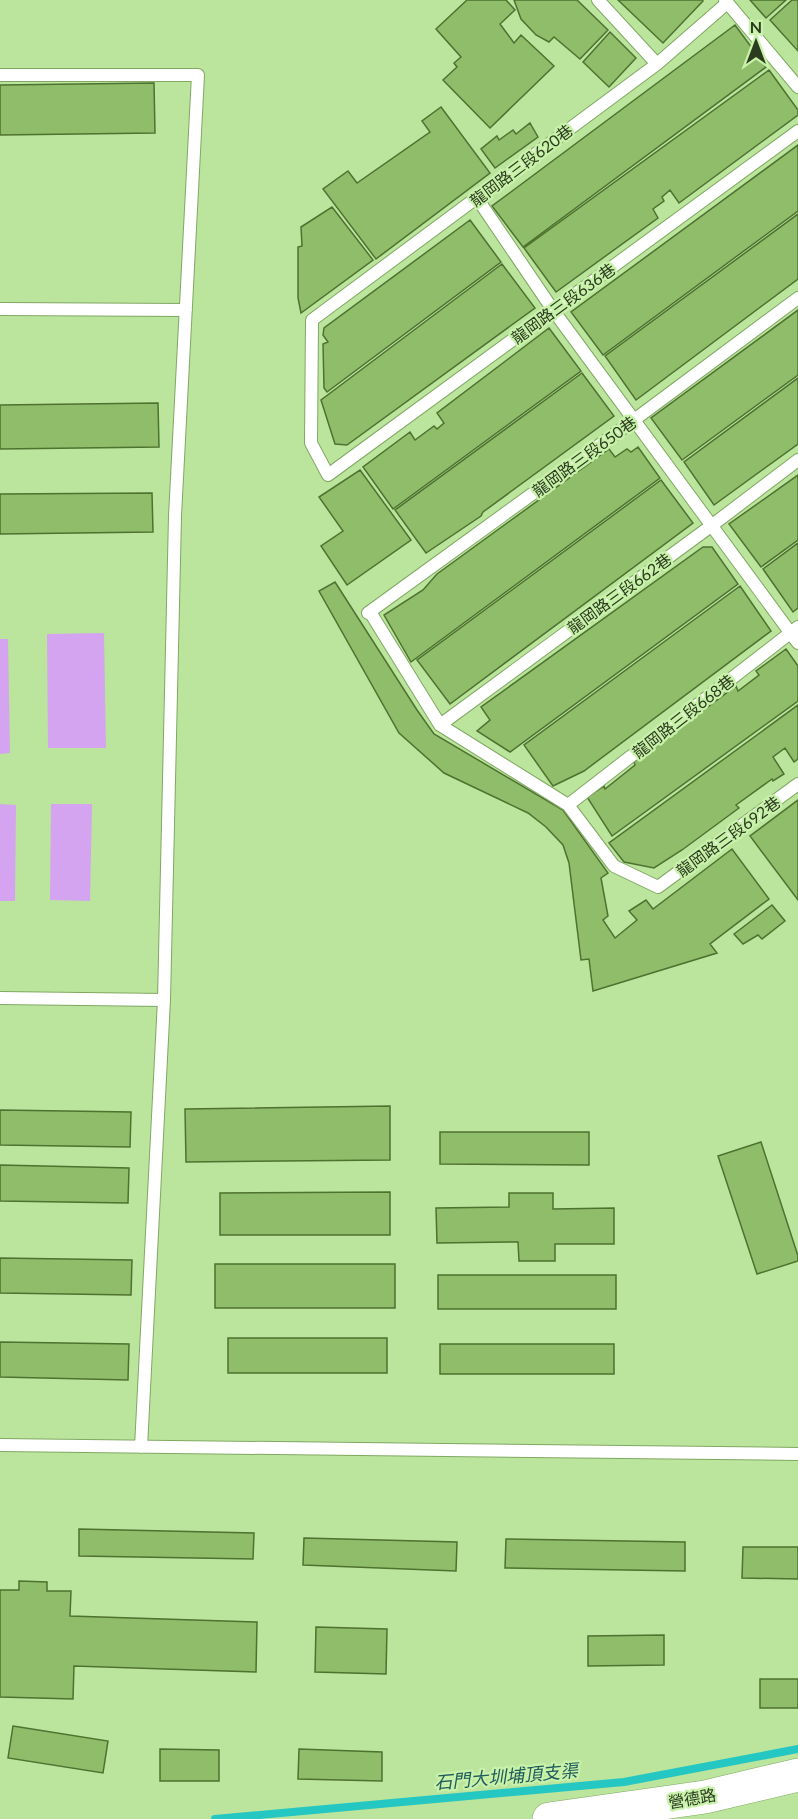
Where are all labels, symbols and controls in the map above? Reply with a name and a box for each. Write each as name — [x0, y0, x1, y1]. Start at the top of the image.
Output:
north arrow — [726, 12, 786, 72]
text: N — [750, 17, 762, 36]
street label: 龍岡路三段620巷 — [466, 120, 576, 210]
street label: 龍岡路三段636巷 — [507, 259, 619, 347]
street label: 龍岡路三段650巷 — [528, 412, 640, 500]
street label: 龍岡路三段662巷 — [563, 549, 675, 637]
street label: 龍岡路三段668巷 — [628, 670, 738, 762]
street label: 龍岡路三段692巷 — [672, 792, 784, 880]
water label: 石門大圳埔頂支渠 — [433, 1759, 582, 1793]
street label: 營德路 — [667, 1784, 717, 1812]

